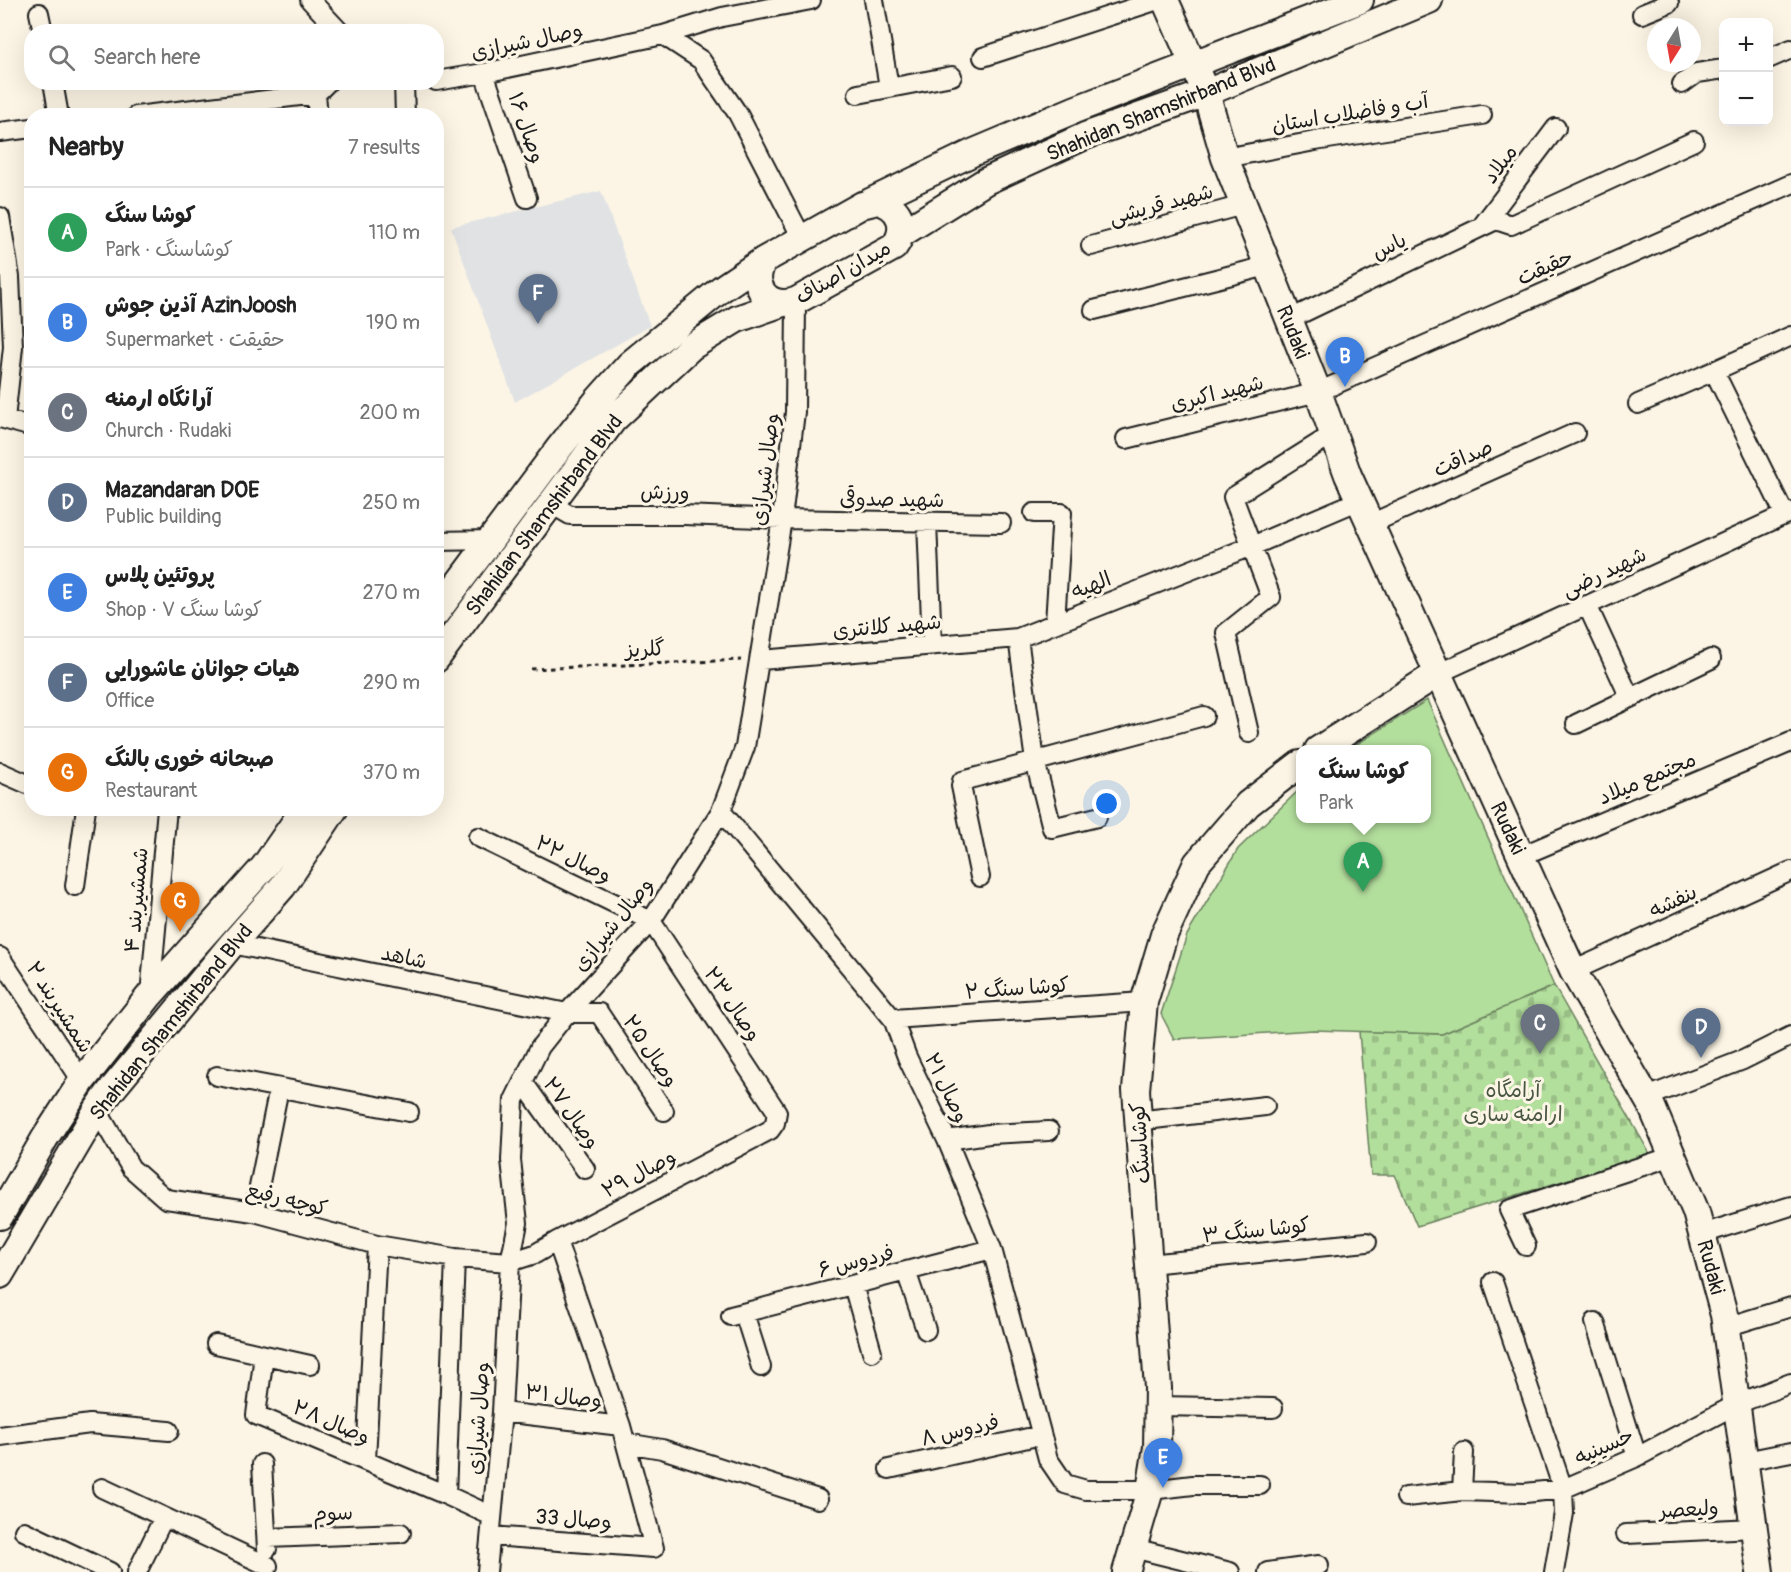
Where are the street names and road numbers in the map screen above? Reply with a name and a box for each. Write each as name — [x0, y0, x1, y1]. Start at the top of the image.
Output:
street label: وصال شیرازی — [469, 16, 586, 67]
street label: Shahidan Shamshirband Blvd — [1042, 51, 1280, 168]
street label: آب و فاضلاب استان — [1270, 88, 1431, 139]
street label: وصال ۱۶ — [502, 89, 551, 168]
street label: میلاد — [1477, 139, 1524, 189]
street label: شهید قریشی — [1106, 178, 1216, 231]
street label: یاس — [1367, 227, 1411, 266]
street label: میدان اصناف — [791, 234, 896, 311]
street label: حقیقت — [1513, 243, 1578, 292]
street label: Rudaki — [1270, 302, 1316, 363]
street label: شهید اکبری — [1168, 369, 1266, 418]
street label: Shahidan Shamshirband Blvd — [460, 409, 629, 621]
street label: وصال شیرازی — [745, 411, 786, 527]
street label: صداقت — [1429, 433, 1497, 483]
street label: ورزش — [640, 479, 690, 506]
street label: شهید صدوقی — [839, 485, 945, 514]
street label: شهید رضی — [1558, 541, 1651, 604]
street label: الهیه — [1067, 566, 1115, 605]
street label: شهید کلانتری — [832, 608, 943, 645]
street label: گلریز — [623, 635, 665, 664]
street label: مجتمع میلاد — [1594, 746, 1701, 812]
street label: Rudaki — [1484, 797, 1532, 859]
street label: وصال ۲۲ — [531, 829, 617, 890]
street label: شمشیربند ۴ — [118, 846, 155, 954]
street label: وصال شیرازی — [567, 872, 660, 977]
street label: بنفشه — [1645, 879, 1702, 924]
street label: Shahidan Shamshirband Blvd — [84, 919, 259, 1126]
street label: شاهد — [379, 939, 429, 975]
street label: شمشیربند ۲ — [20, 956, 99, 1058]
street label: وصال ۲۳ — [698, 962, 768, 1047]
street label: کوشا سنگ ۲ — [964, 971, 1070, 1006]
street label: وصال ۲۵ — [616, 1010, 685, 1093]
street label: وصال ۲۱ — [918, 1048, 975, 1128]
street label: وصال ۲۷ — [537, 1072, 606, 1155]
street label: کوشاسنگ — [1124, 1101, 1157, 1185]
street label: وصال ۲۹ — [597, 1143, 681, 1204]
street label: کوچه رفیع — [243, 1176, 330, 1224]
street label: کوشا سنگ ۳ — [1201, 1211, 1311, 1250]
street label: Rudaki — [1690, 1237, 1731, 1298]
street label: فردوس ۶ — [815, 1239, 897, 1284]
street label: وصال شیرازی — [461, 1360, 496, 1476]
street label: وصال ۳۱ — [523, 1378, 604, 1415]
street label: وصال ۲۸ — [289, 1394, 375, 1451]
street label: فردوس ۸ — [918, 1408, 1002, 1453]
street label: حسینیه — [1570, 1422, 1638, 1471]
street label: ولیعصر — [1657, 1494, 1719, 1525]
street label: سوم — [313, 1499, 353, 1530]
street label: وصال 33 — [535, 1503, 613, 1536]

